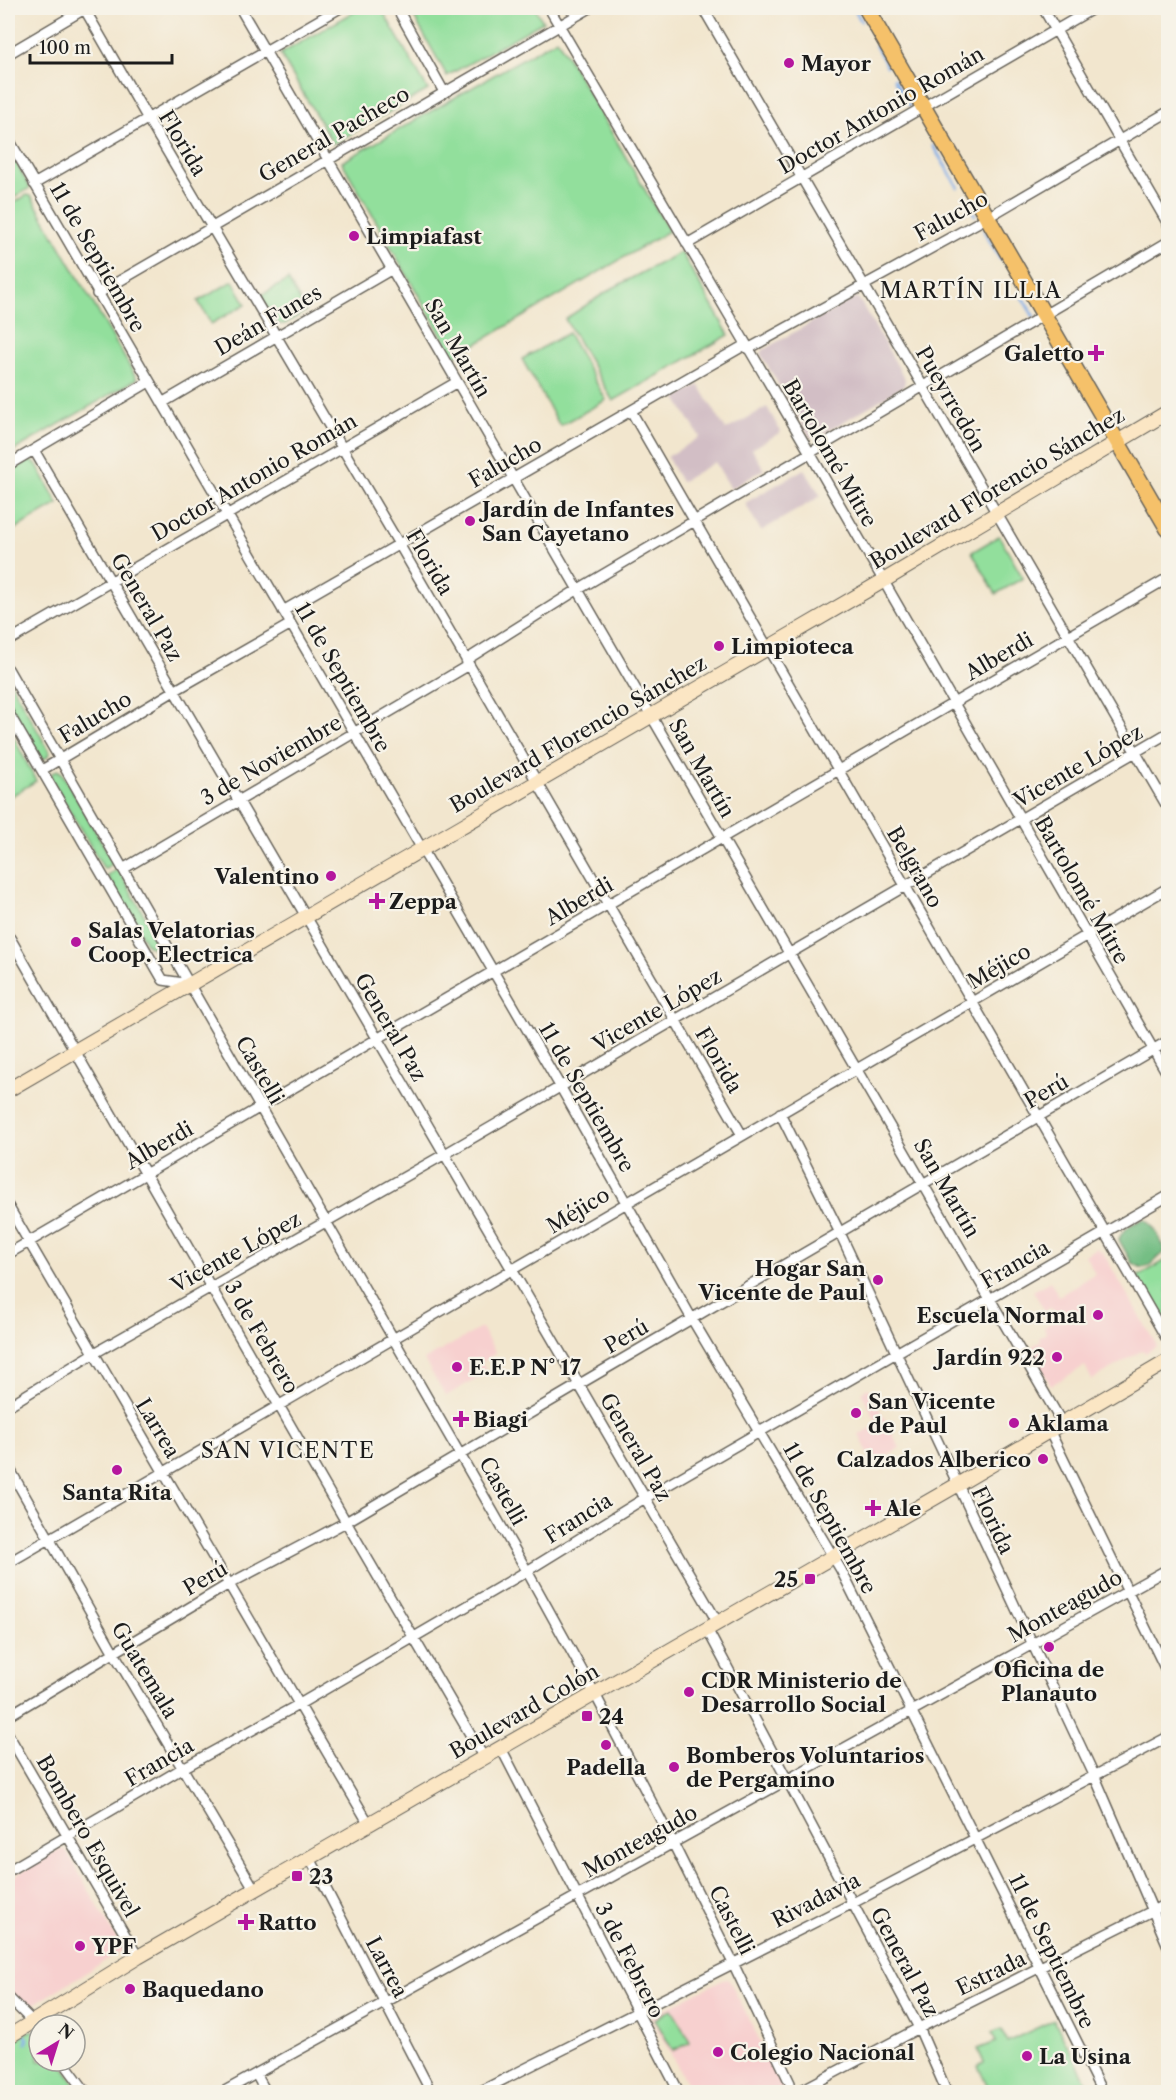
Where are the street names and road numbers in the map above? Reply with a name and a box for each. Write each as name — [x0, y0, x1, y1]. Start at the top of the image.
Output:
street label: Doctor Antonio Román — [774, 41, 988, 179]
street label: General Pacheco — [254, 81, 414, 187]
street label: Florida — [154, 106, 213, 181]
street label: 11 de Septiembre — [45, 178, 151, 336]
street label: Falucho — [910, 186, 992, 246]
street label: Deán Funes — [210, 279, 326, 361]
street label: San Martín — [420, 294, 496, 402]
street label: Pueyrredón — [911, 342, 991, 456]
street label: Bartolomé Mitre — [778, 375, 882, 531]
street label: Boulevard Florencio Sánchez — [865, 402, 1129, 574]
street label: Doctor Antonio Román — [147, 408, 361, 546]
street label: Falucho — [464, 431, 546, 493]
street label: Florida — [401, 525, 459, 600]
street label: General Paz — [106, 548, 188, 666]
street label: 11 de Septiembre — [290, 598, 396, 756]
street label: Alberdi — [960, 627, 1037, 686]
street label: Boulevard Florencio Sánchez — [445, 650, 711, 818]
street label: Falucho — [54, 686, 136, 748]
street label: 3 de Noviembre — [196, 710, 346, 810]
street label: San Martín — [664, 714, 740, 822]
street label: Vicente López — [1008, 719, 1147, 813]
street label: Bartolomé Mitre — [1030, 812, 1134, 968]
street label: Belgrano — [882, 822, 948, 912]
street label: Alberdi — [540, 872, 617, 931]
street label: Méjico — [963, 938, 1035, 994]
street label: Vicente López — [587, 963, 726, 1057]
street label: General Paz — [350, 968, 432, 1086]
street label: 11 de Septiembre — [534, 1018, 640, 1176]
street label: Florida — [690, 1023, 748, 1098]
street label: Castelli — [231, 1032, 289, 1108]
street label: Perú — [1020, 1068, 1073, 1113]
street label: Alberdi — [120, 1116, 197, 1175]
street label: San Martín — [909, 1134, 985, 1242]
street label: Méjico — [542, 1182, 614, 1238]
street label: Vicente López — [166, 1206, 305, 1298]
street label: Francia — [976, 1234, 1055, 1294]
street label: 3 de Febrero — [220, 1276, 304, 1398]
street label: Perú — [600, 1313, 653, 1358]
street label: General Paz — [595, 1388, 677, 1506]
street label: Larrea — [131, 1394, 186, 1463]
street label: 11 de Septiembre — [778, 1438, 882, 1598]
street label: Castelli — [474, 1452, 532, 1530]
street label: Florida — [966, 1482, 1020, 1559]
street label: Francia — [540, 1487, 617, 1548]
street label: Perú — [179, 1555, 232, 1600]
street label: Monteagudo — [1004, 1564, 1126, 1648]
street label: Guatemala — [106, 1617, 184, 1724]
street label: Boulevard Colón — [445, 1658, 603, 1764]
street label: Francia — [120, 1732, 199, 1792]
street label: Bombero Esquivel — [31, 1751, 145, 1921]
street label: Monteagudo — [579, 1799, 701, 1883]
street label: Rivadavia — [768, 1867, 865, 1933]
street label: 11 de Septiembre — [1004, 1870, 1100, 2032]
street label: Castelli — [704, 1881, 760, 1959]
street label: 3 de Febrero — [590, 1898, 670, 2022]
street label: General Paz — [866, 1903, 944, 2021]
street label: Larrea — [361, 1932, 414, 2002]
street label: Estrada — [952, 1945, 1031, 2001]

